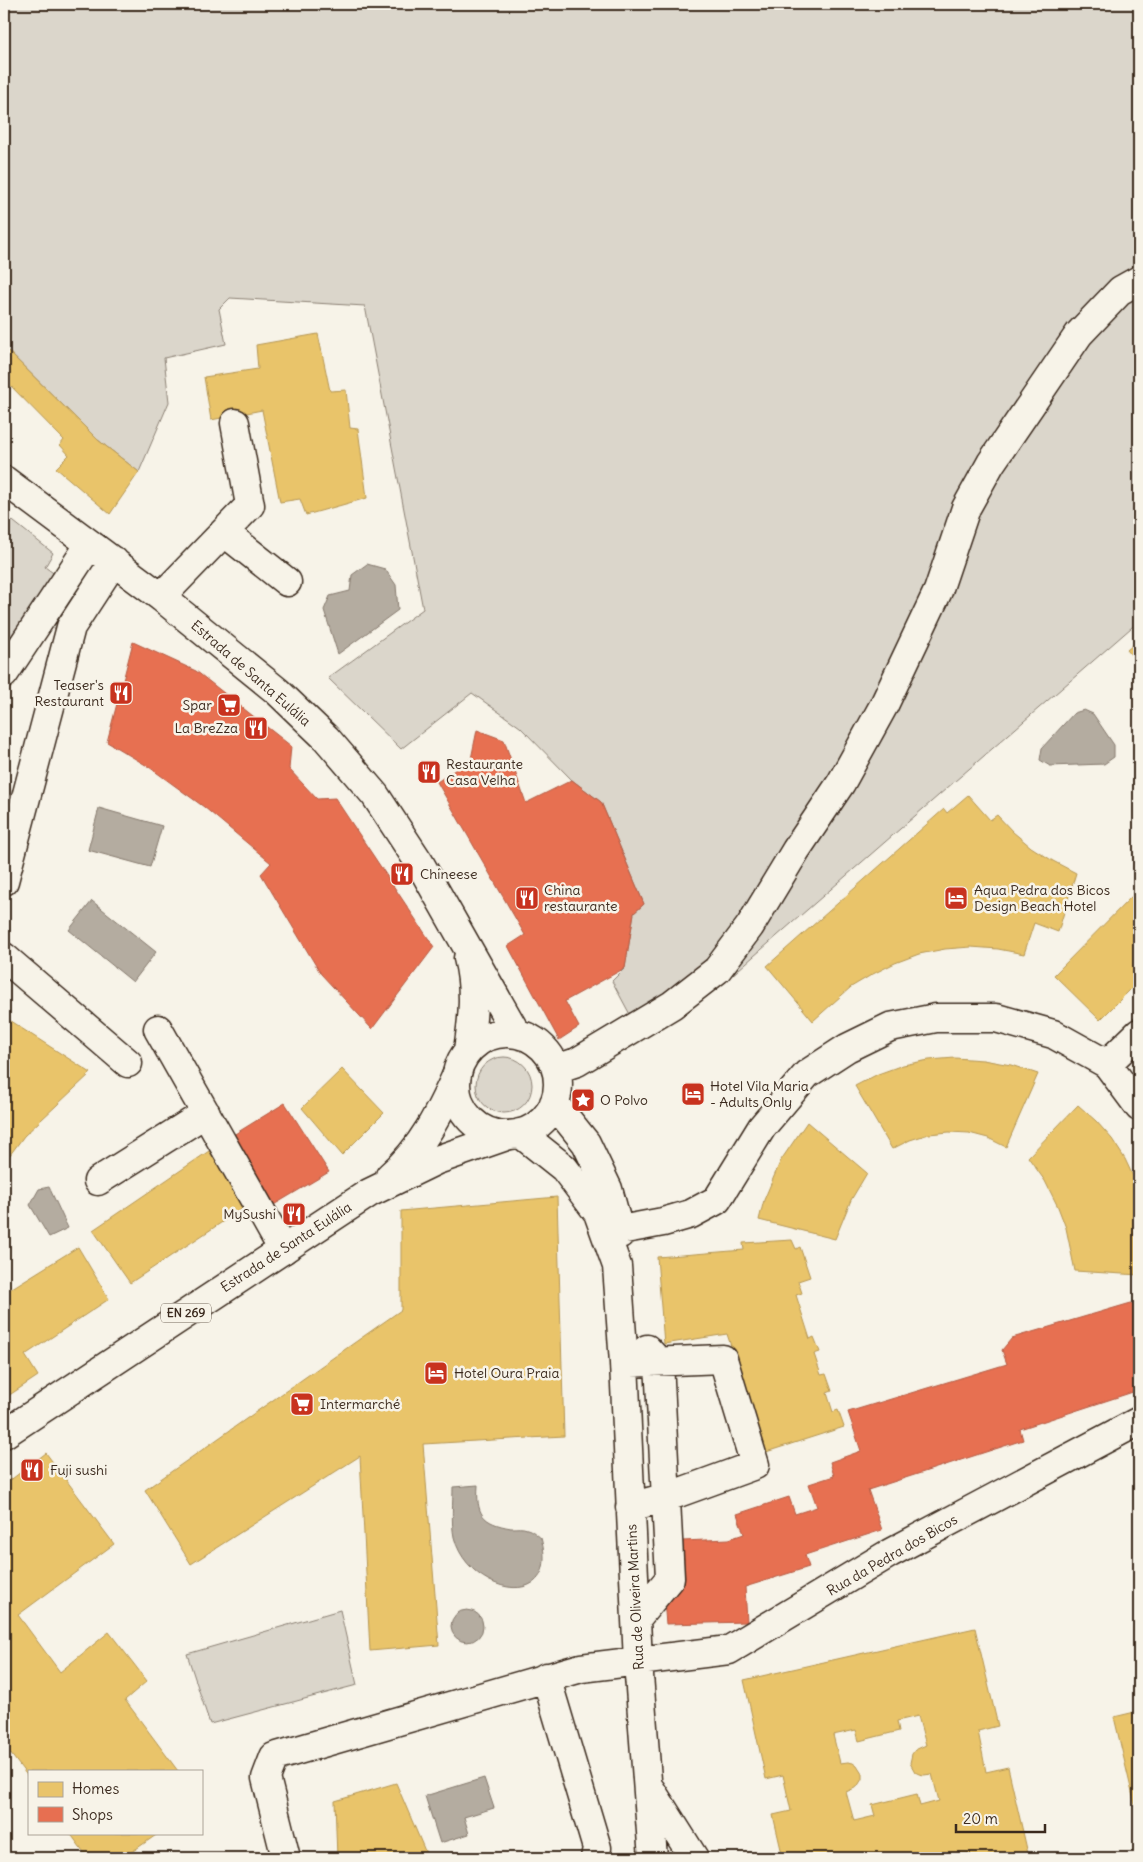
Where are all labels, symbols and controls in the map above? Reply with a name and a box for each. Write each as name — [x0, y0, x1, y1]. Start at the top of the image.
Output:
street label: Estrada de Santa Eulália — [187, 616, 315, 730]
place label: Teaser's Restaurant — [34, 676, 104, 710]
restaurant icon: Teaser's Restaurant — [108, 680, 134, 706]
supermarket icon: Spar — [216, 692, 242, 718]
place label: Spar — [183, 696, 212, 714]
restaurant icon: La BreZza — [243, 715, 269, 741]
place label: La BreZza — [175, 719, 238, 737]
place label: Restaurante Casa Velha — [446, 755, 523, 789]
restaurant icon: Restaurante Casa Velha — [416, 759, 442, 785]
restaurant icon: Chineese — [389, 861, 415, 887]
place label: Chineese — [420, 865, 478, 883]
place label: China restaurante — [544, 881, 618, 915]
place label: Aqua Pedra dos Bicos Design Beach Hotel — [974, 881, 1110, 915]
restaurant icon: China restaurante — [514, 885, 540, 911]
hotel icon: Aqua Pedra dos Bicos Design Beach Hotel — [943, 885, 969, 911]
place label: Hotel Vila Maria - Adults Only — [710, 1077, 809, 1111]
hotel icon: Hotel Vila Maria - Adults Only — [680, 1081, 706, 1107]
place icon: O Polvo — [570, 1087, 596, 1113]
place label: O Polvo — [600, 1091, 648, 1109]
street label: Estrada de Santa Eulália — [217, 1198, 355, 1296]
restaurant icon: MySushi — [281, 1201, 307, 1227]
place label: MySushi — [223, 1205, 276, 1223]
road number: EN 269 — [161, 1304, 211, 1322]
hotel icon: Hotel Oura Praia — [423, 1360, 449, 1386]
place label: Hotel Oura Praia — [454, 1364, 559, 1382]
supermarket icon: Intermarché — [289, 1391, 315, 1417]
place label: Intermarché — [320, 1395, 400, 1413]
restaurant icon: Fuji sushi — [19, 1457, 45, 1483]
place label: Fuji sushi — [50, 1461, 107, 1479]
street label: Rua da Pedra dos Bicos — [824, 1510, 960, 1600]
street label: Rua de Oliveira Martins — [622, 1524, 648, 1670]
legend — [28, 1770, 202, 1834]
text: Homes — [72, 1779, 119, 1798]
scale bar — [956, 1802, 1044, 1834]
text: Shops — [72, 1805, 113, 1824]
text: 20 m — [963, 1809, 998, 1828]

